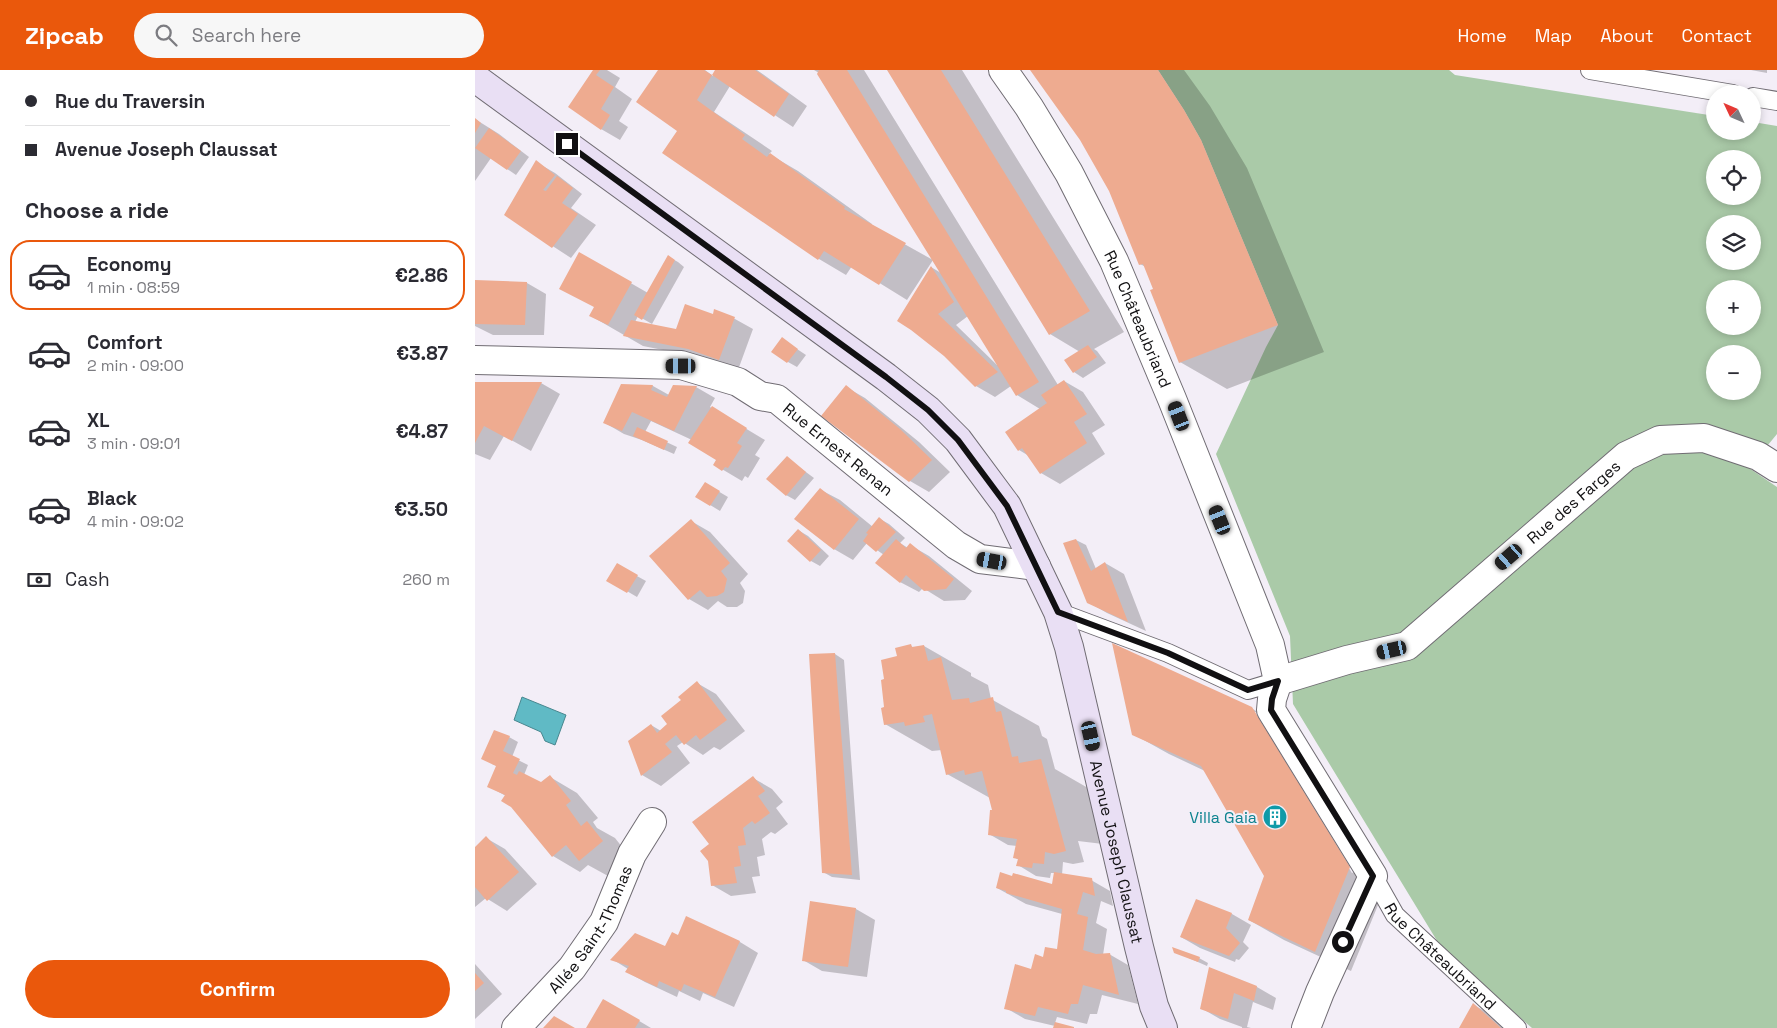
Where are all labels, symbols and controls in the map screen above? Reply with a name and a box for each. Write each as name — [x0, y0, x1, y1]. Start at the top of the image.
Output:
search box — [134, 13, 484, 58]
text: Zipcab — [25, 20, 104, 51]
icon: search — [152, 21, 180, 49]
text: Search here — [192, 23, 301, 48]
text: Home — [1458, 24, 1507, 47]
text: Map — [1535, 24, 1572, 47]
text: About — [1600, 24, 1654, 47]
text: Contact — [1682, 24, 1752, 47]
north arrow — [1706, 85, 1761, 140]
map controls — [1706, 85, 1761, 400]
text: Rue du Traversin — [55, 89, 205, 114]
route end — [556, 133, 578, 155]
text: Avenue Joseph Claussat — [55, 137, 278, 162]
button: locate — [1706, 150, 1761, 205]
text: Choose a ride — [25, 196, 169, 224]
button: layers — [1706, 215, 1761, 270]
street label: Rue Châteaubriand — [1099, 247, 1176, 391]
text: Economy — [87, 252, 171, 277]
icon: car — [27, 253, 72, 298]
text: €2.86 — [395, 263, 448, 288]
text: 1 min · 08:59 — [87, 277, 180, 298]
button: + — [1706, 280, 1761, 335]
text: Comfort — [87, 330, 163, 355]
icon: car — [27, 331, 72, 376]
text: €3.87 — [396, 341, 448, 366]
button: − — [1706, 345, 1761, 400]
text: 2 min · 09:00 — [87, 355, 184, 376]
car — [666, 359, 696, 374]
street label: Rue Ernest Renan — [779, 398, 897, 501]
car — [1166, 399, 1191, 433]
text: XL — [87, 408, 110, 433]
icon: car — [27, 409, 72, 454]
text: €4.87 — [396, 419, 448, 444]
text: 3 min · 09:01 — [87, 433, 181, 454]
street label: Rue des Farges — [1522, 456, 1625, 548]
text: Black — [87, 486, 137, 511]
icon: car — [27, 487, 72, 532]
text: €3.50 — [394, 497, 448, 522]
car — [1207, 503, 1232, 537]
text: 4 min · 09:02 — [87, 511, 184, 532]
car — [1492, 541, 1525, 573]
car — [975, 551, 1008, 571]
icon: cash — [25, 566, 53, 594]
text: Cash — [65, 567, 110, 592]
text: 260 m — [402, 569, 450, 590]
car — [1375, 639, 1408, 661]
car — [1080, 720, 1101, 752]
street label: Avenue Joseph Claussat — [1085, 758, 1148, 946]
building icon: Villa Gaia — [1262, 804, 1288, 830]
place label: Villa Gaia — [1189, 807, 1257, 828]
street label: Allée Saint-Thomas — [544, 862, 637, 998]
street label: Rue Châteaubriand — [1379, 899, 1501, 1015]
route start — [1332, 931, 1354, 953]
button: Confirm — [25, 960, 450, 1018]

